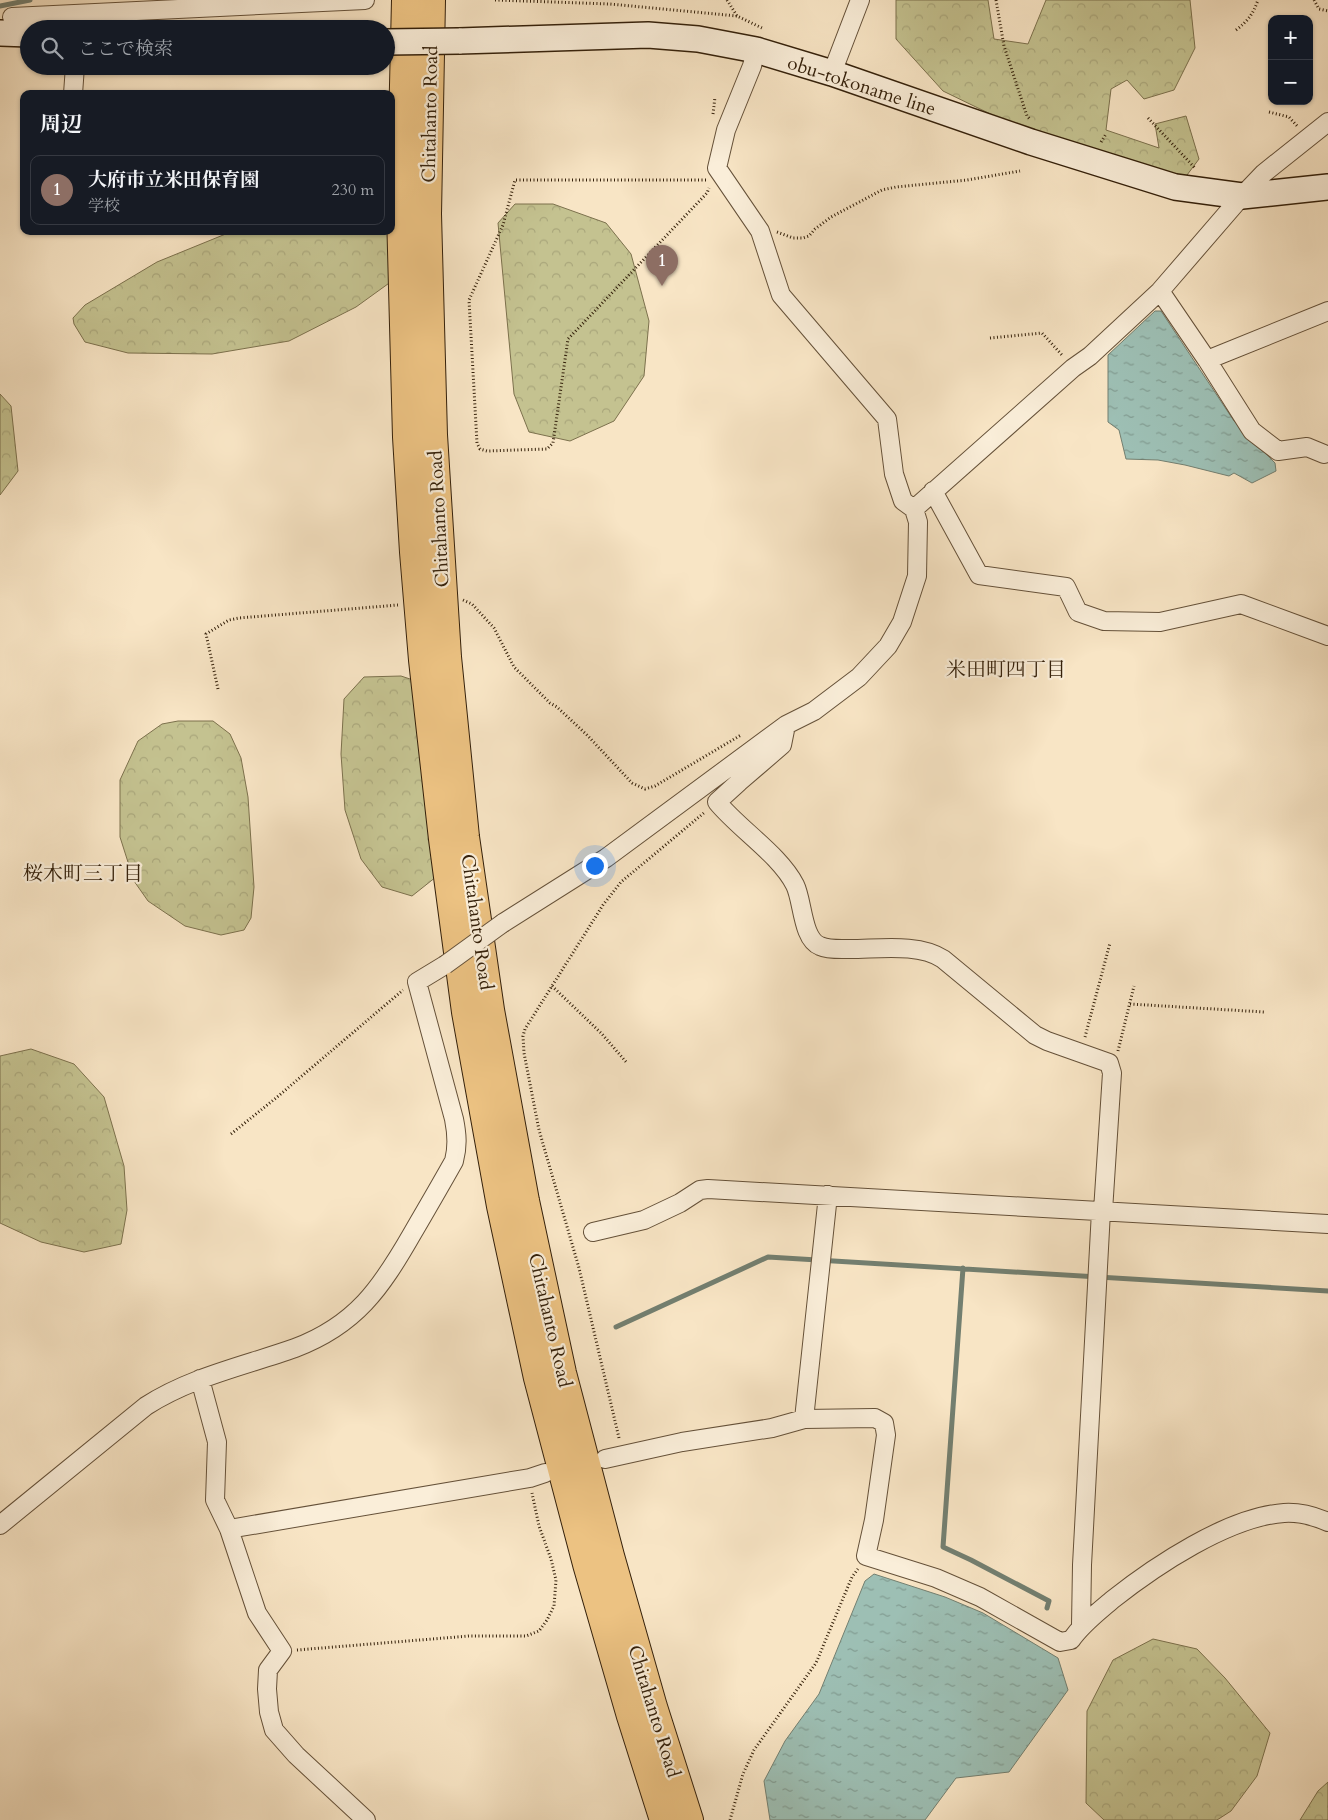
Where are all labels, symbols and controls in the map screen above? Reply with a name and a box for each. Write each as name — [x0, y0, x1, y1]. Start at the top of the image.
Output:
map controls — [1268, 15, 1313, 105]
button: + — [1268, 15, 1313, 60]
search box — [20, 20, 395, 75]
icon: search — [38, 34, 66, 62]
text: ここで検索 — [78, 36, 173, 62]
street label: Chitahanto Road — [416, 45, 444, 183]
street label: obu-tokoname line — [784, 50, 939, 122]
button: − — [1268, 60, 1313, 105]
text: 周辺 — [40, 110, 82, 139]
text: 大府市立米田保育園 — [88, 167, 259, 193]
text: 1 — [53, 179, 61, 201]
text: 230 m — [332, 179, 374, 201]
text: 学校 — [88, 195, 120, 217]
pin: 1 — [646, 245, 678, 286]
street label: Chitahanto Road — [422, 450, 456, 588]
district label: 米田町四丁目 — [946, 656, 1066, 683]
street label: Chitahanto Road — [455, 852, 499, 992]
your location — [582, 853, 608, 879]
district label: 桜木町三丁目 — [23, 860, 143, 887]
street label: Chitahanto Road — [522, 1251, 578, 1390]
street label: Chitahanto Road — [622, 1642, 687, 1781]

